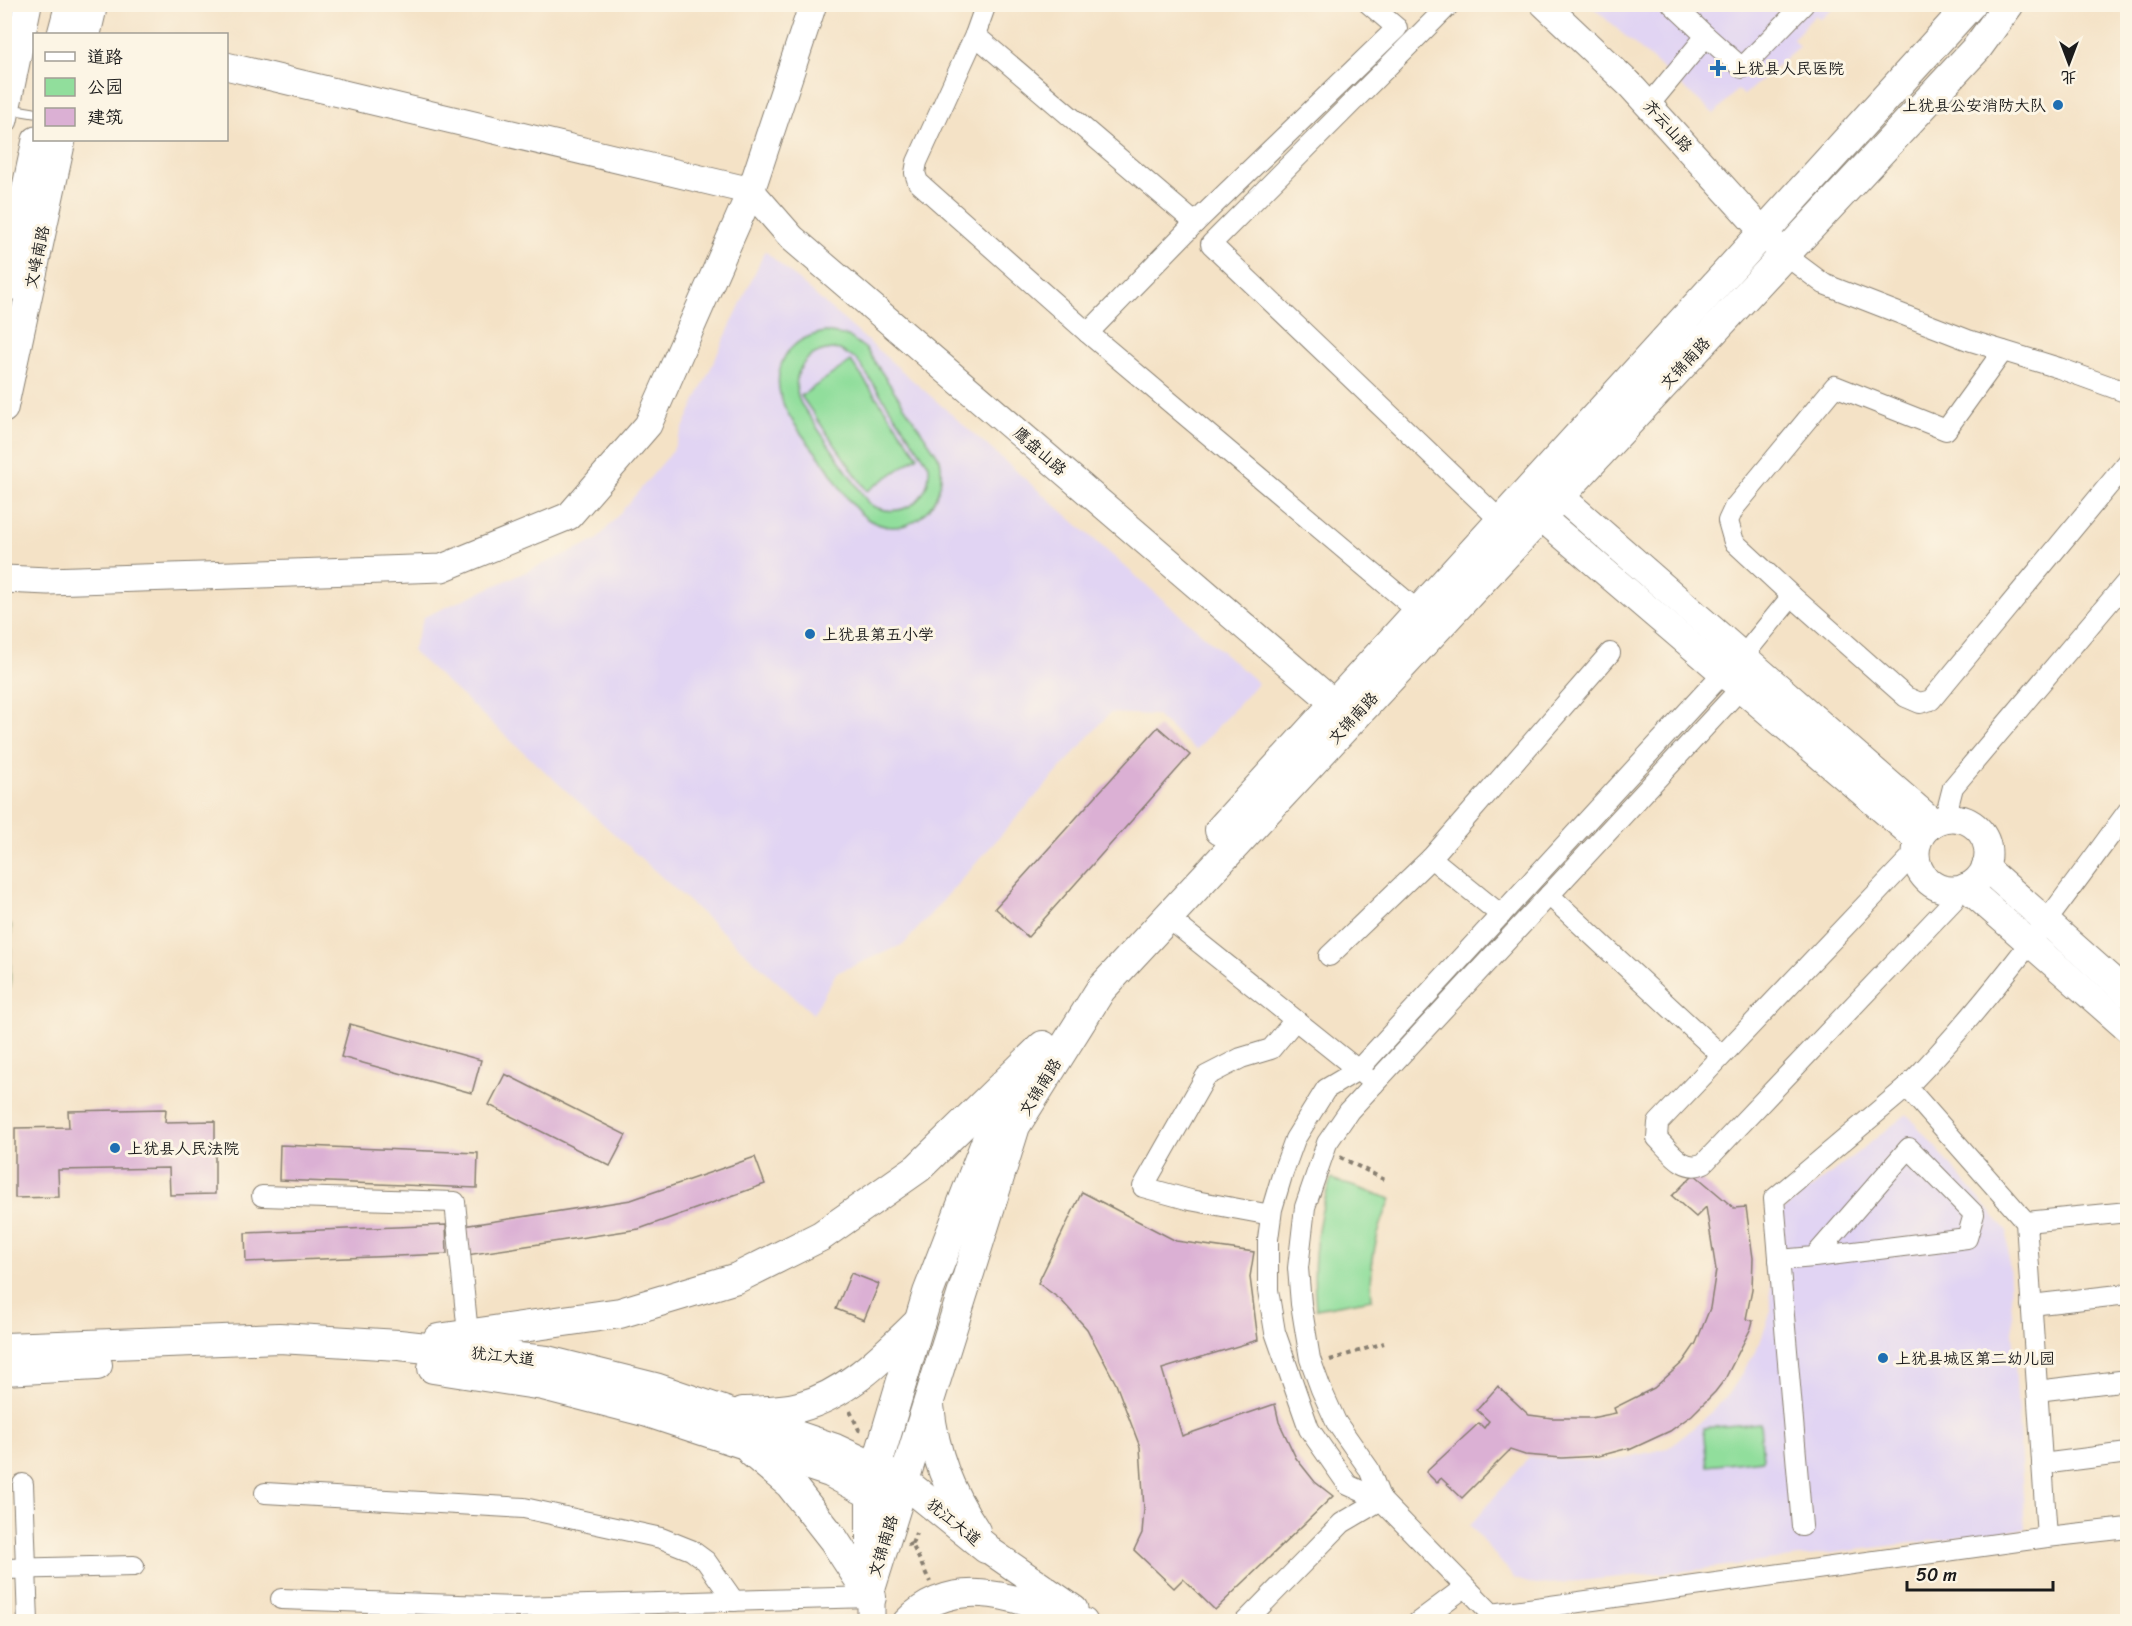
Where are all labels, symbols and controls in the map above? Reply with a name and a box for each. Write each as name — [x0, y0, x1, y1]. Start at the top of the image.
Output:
legend — [33, 33, 228, 141]
north arrow — [2039, 33, 2099, 93]
text: 道路 — [87, 41, 123, 73]
place label: 上犹县人民医院 — [1732, 54, 1844, 83]
marker: 上犹县人民医院 — [1709, 59, 1727, 77]
text: 北 — [2061, 63, 2077, 92]
text: 公园 — [87, 71, 123, 103]
place label: 上犹县公安消防大队 — [1902, 91, 2046, 120]
street label: 齐云山路 — [1636, 93, 1700, 159]
marker: 上犹县公安消防大队 — [2051, 98, 2065, 112]
text: 建筑 — [87, 101, 123, 133]
street label: 文峰南路 — [16, 223, 58, 291]
street label: 文锦南路 — [1653, 330, 1717, 396]
street label: 鹰盘山路 — [1006, 419, 1074, 483]
place label: 上犹县第五小学 — [822, 620, 934, 649]
marker: 上犹县第五小学 — [803, 627, 817, 641]
street label: 文锦南路 — [1321, 685, 1385, 751]
street label: 文锦南路 — [1011, 1052, 1069, 1122]
place label: 上犹县人民法院 — [127, 1134, 239, 1163]
marker: 上犹县人民法院 — [108, 1141, 122, 1155]
street label: 犹江大道 — [470, 1338, 536, 1374]
place label: 上犹县城区第二幼儿园 — [1895, 1344, 2055, 1373]
marker: 上犹县城区第二幼儿园 — [1876, 1351, 1890, 1365]
street label: 犹江大道 — [920, 1491, 988, 1553]
street label: 文锦南路 — [860, 1511, 906, 1581]
scale bar — [1907, 1554, 2052, 1592]
text: 50 m — [1916, 1559, 1957, 1591]

